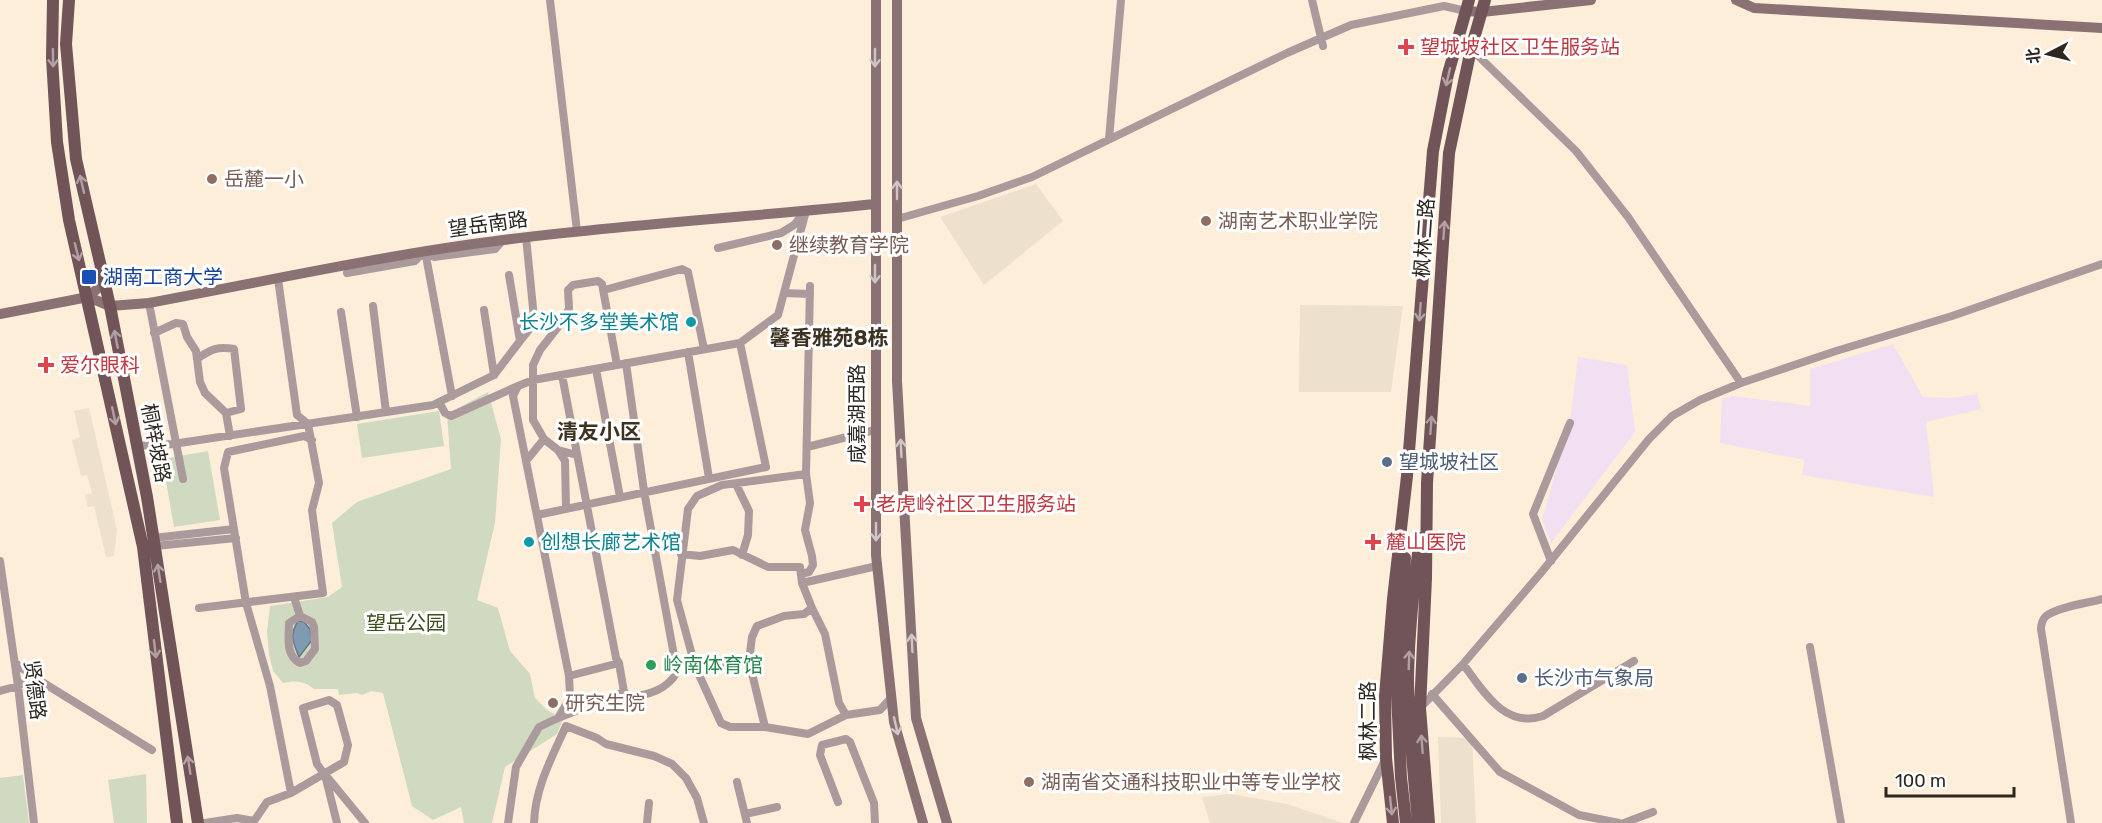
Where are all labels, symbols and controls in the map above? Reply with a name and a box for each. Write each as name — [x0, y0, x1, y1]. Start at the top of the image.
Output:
north arrow — [2018, 24, 2078, 84]
place label: 望城坡社区卫生服务站 — [1420, 35, 1620, 59]
marker: 望城坡社区卫生服务站 — [1397, 38, 1415, 56]
text: 北 — [2023, 47, 2044, 65]
one-way arrow — [47, 48, 58, 68]
one-way arrow — [870, 48, 881, 68]
one-way arrow — [1441, 67, 1453, 86]
place label: 岳麓一小 — [224, 167, 304, 191]
marker: 岳麓一小 — [205, 172, 219, 186]
one-way arrow — [76, 175, 87, 195]
one-way arrow — [891, 181, 903, 201]
street label: 枫林二路 — [1409, 197, 1439, 279]
street label: 望岳南路 — [447, 207, 529, 241]
place label: 湖南艺术职业学院 — [1218, 209, 1378, 233]
marker: 湖南艺术职业学院 — [1199, 214, 1213, 228]
one-way arrow — [1439, 221, 1450, 241]
place label: 继续教育学院 — [789, 233, 909, 257]
marker: 继续教育学院 — [770, 238, 784, 252]
one-way arrow — [71, 242, 83, 261]
one-way arrow — [869, 264, 881, 284]
place label: 湖南工商大学 — [103, 265, 223, 289]
marker: 湖南工商大学 — [80, 268, 98, 286]
one-way arrow — [1414, 301, 1425, 321]
place label: 长沙不多堂美术馆 — [519, 310, 679, 334]
marker: 长沙不多堂美术馆 — [684, 315, 698, 329]
district label: 馨香雅苑8栋 — [769, 325, 889, 350]
one-way arrow — [110, 330, 121, 350]
place label: 爱尔眼科 — [60, 353, 140, 377]
marker: 爱尔眼科 — [37, 356, 55, 374]
street label: 咸嘉湖西路 — [845, 364, 869, 464]
street label: 桐梓坡路 — [137, 401, 175, 485]
one-way arrow — [109, 406, 120, 425]
one-way arrow — [1425, 415, 1436, 435]
district label: 清友小区 — [557, 419, 641, 444]
one-way arrow — [895, 439, 906, 459]
place label: 望城坡社区 — [1399, 450, 1499, 474]
marker: 望城坡社区 — [1380, 455, 1394, 469]
place label: 老虎岭社区卫生服务站 — [876, 492, 1076, 516]
marker: 老虎岭社区卫生服务站 — [853, 495, 871, 513]
one-way arrow — [870, 522, 881, 542]
place label: 创想长廊艺术馆 — [541, 530, 681, 554]
place label: 麓山医院 — [1386, 530, 1466, 554]
marker: 麓山医院 — [1364, 533, 1382, 551]
marker: 创想长廊艺术馆 — [522, 535, 536, 549]
one-way arrow — [153, 563, 164, 583]
park label: 望岳公园 — [366, 611, 446, 635]
one-way arrow — [907, 633, 918, 653]
one-way arrow — [150, 639, 161, 659]
one-way arrow — [1403, 650, 1414, 670]
place label: 岭南体育馆 — [663, 653, 763, 677]
marker: 岭南体育馆 — [644, 658, 658, 672]
street label: 贤德路 — [19, 659, 51, 721]
place label: 长沙市气象局 — [1534, 666, 1654, 690]
marker: 长沙市气象局 — [1515, 671, 1529, 685]
street label: 枫林二路 — [1356, 681, 1380, 761]
place label: 研究生院 — [565, 691, 645, 715]
marker: 研究生院 — [546, 696, 560, 710]
one-way arrow — [890, 716, 902, 735]
one-way arrow — [1416, 734, 1427, 754]
one-way arrow — [183, 756, 194, 776]
scale bar — [1886, 760, 2014, 798]
place label: 湖南省交通科技职业中等专业学校 — [1041, 770, 1341, 794]
text: 100 m — [1895, 770, 1946, 792]
marker: 湖南省交通科技职业中等专业学校 — [1022, 775, 1036, 789]
one-way arrow — [1386, 796, 1397, 816]

